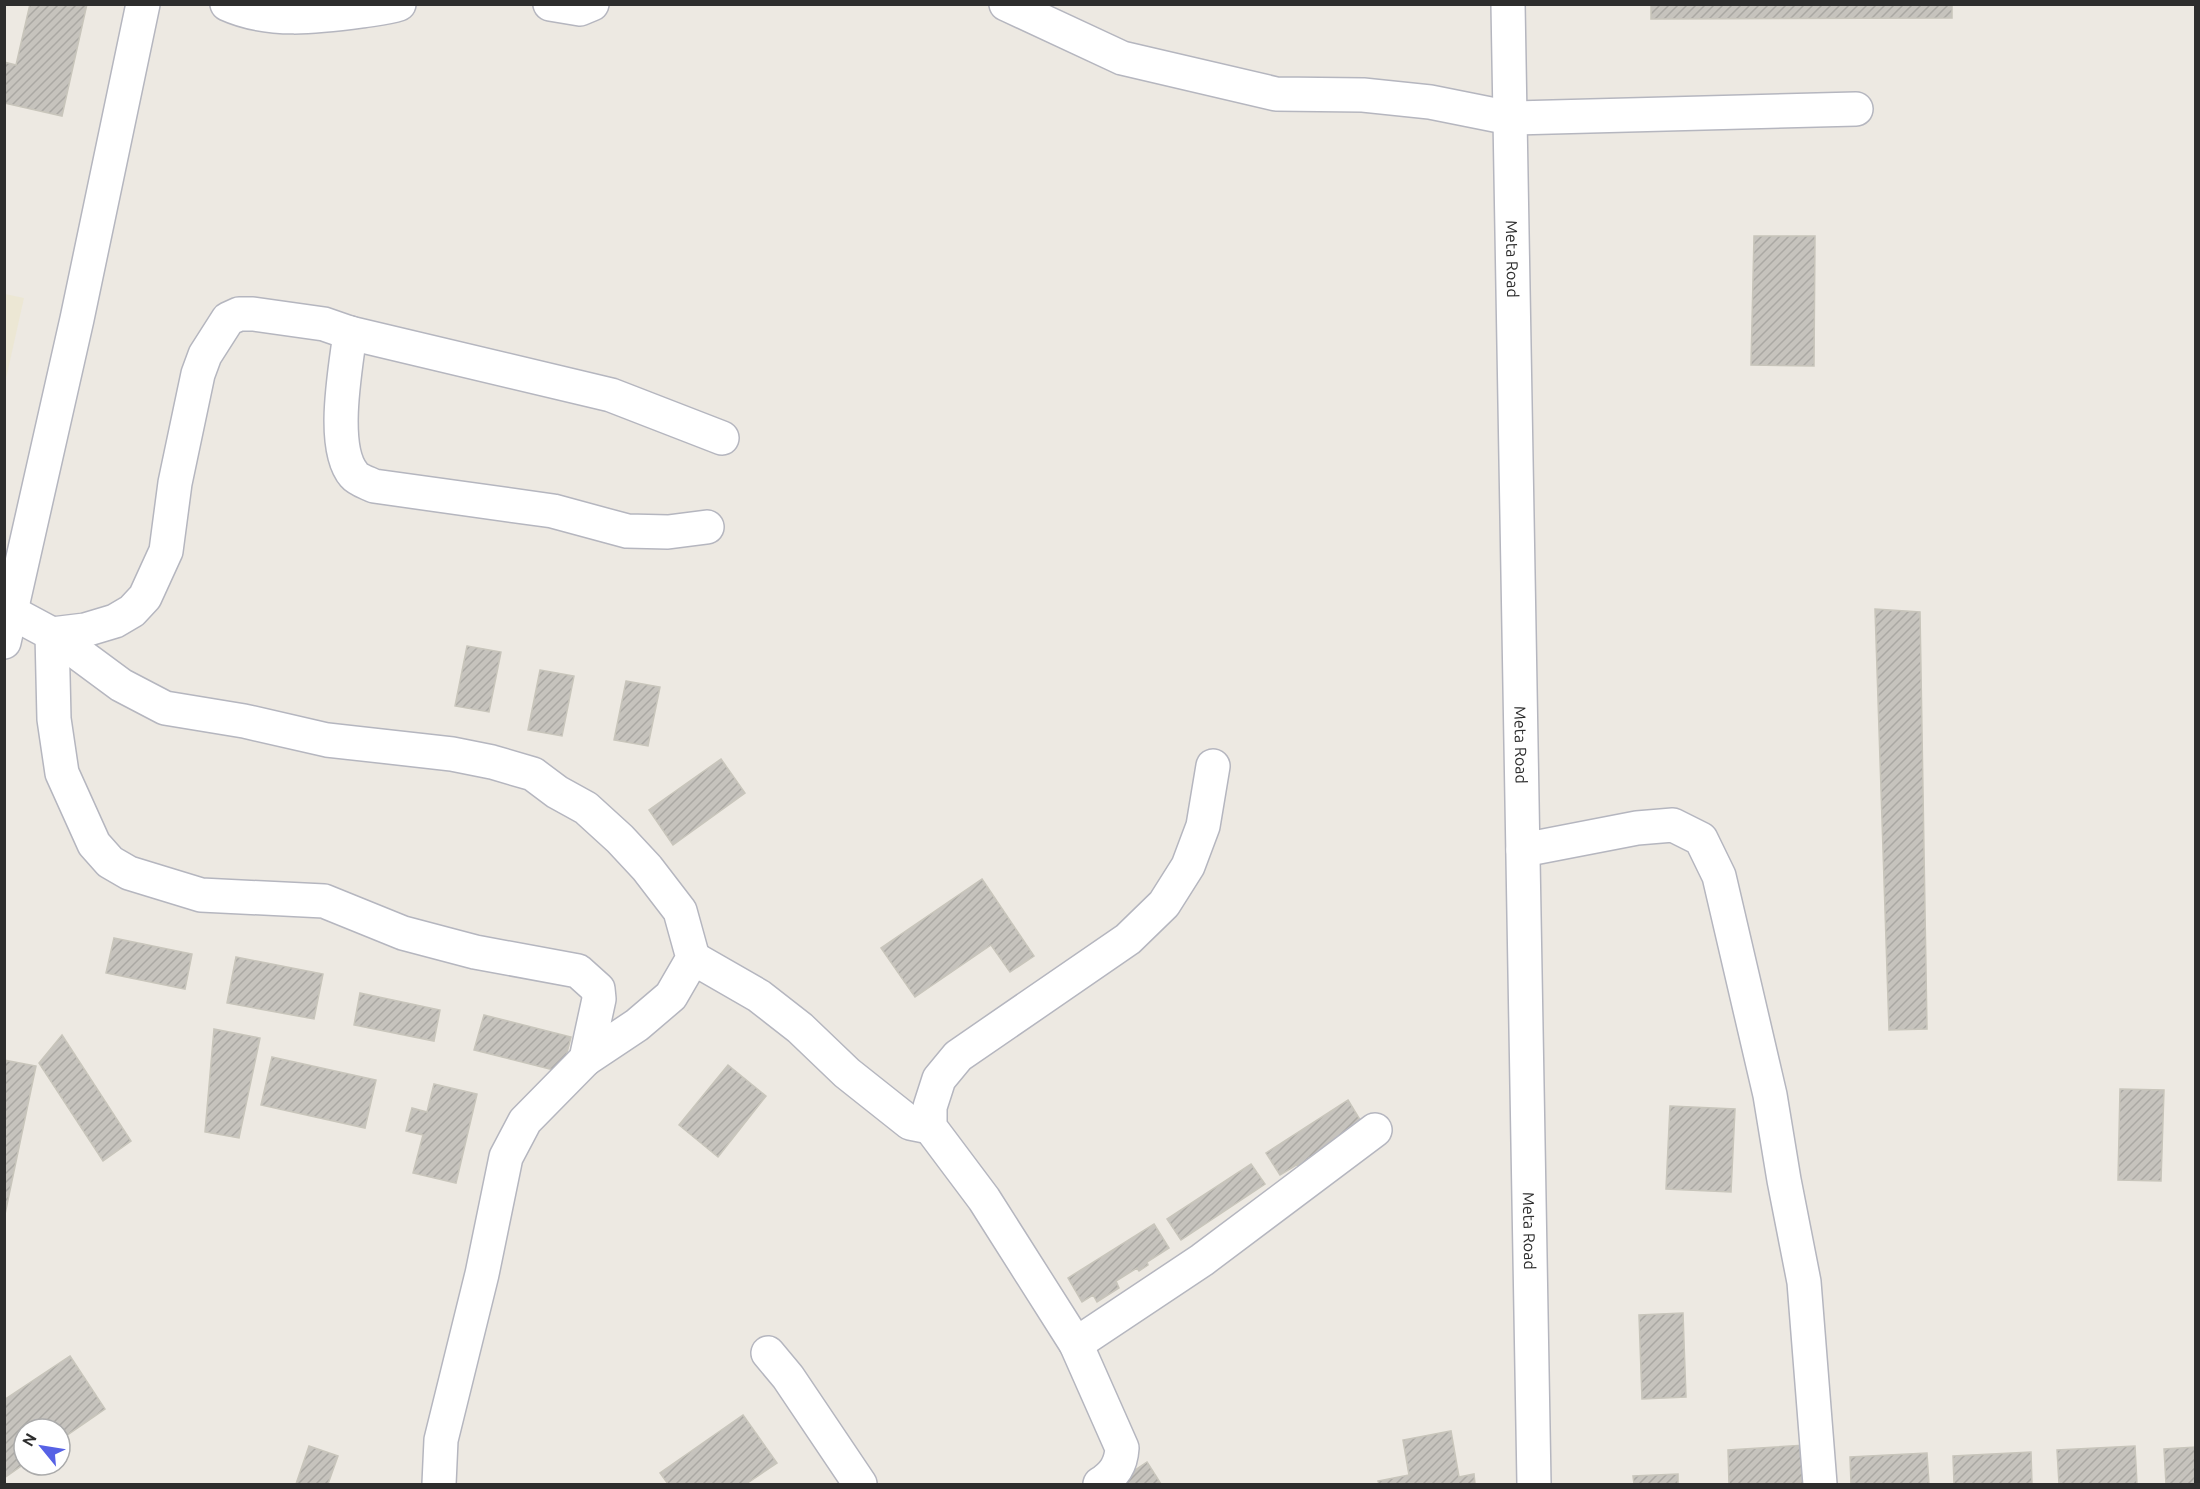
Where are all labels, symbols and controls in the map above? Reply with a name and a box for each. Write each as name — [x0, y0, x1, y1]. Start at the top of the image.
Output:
street label: Meta Road — [1503, 220, 1522, 298]
street label: Meta Road — [1511, 706, 1531, 784]
street label: Meta Road — [1520, 1192, 1539, 1270]
north arrow — [12, 1417, 72, 1477]
text: N — [18, 1430, 40, 1449]

